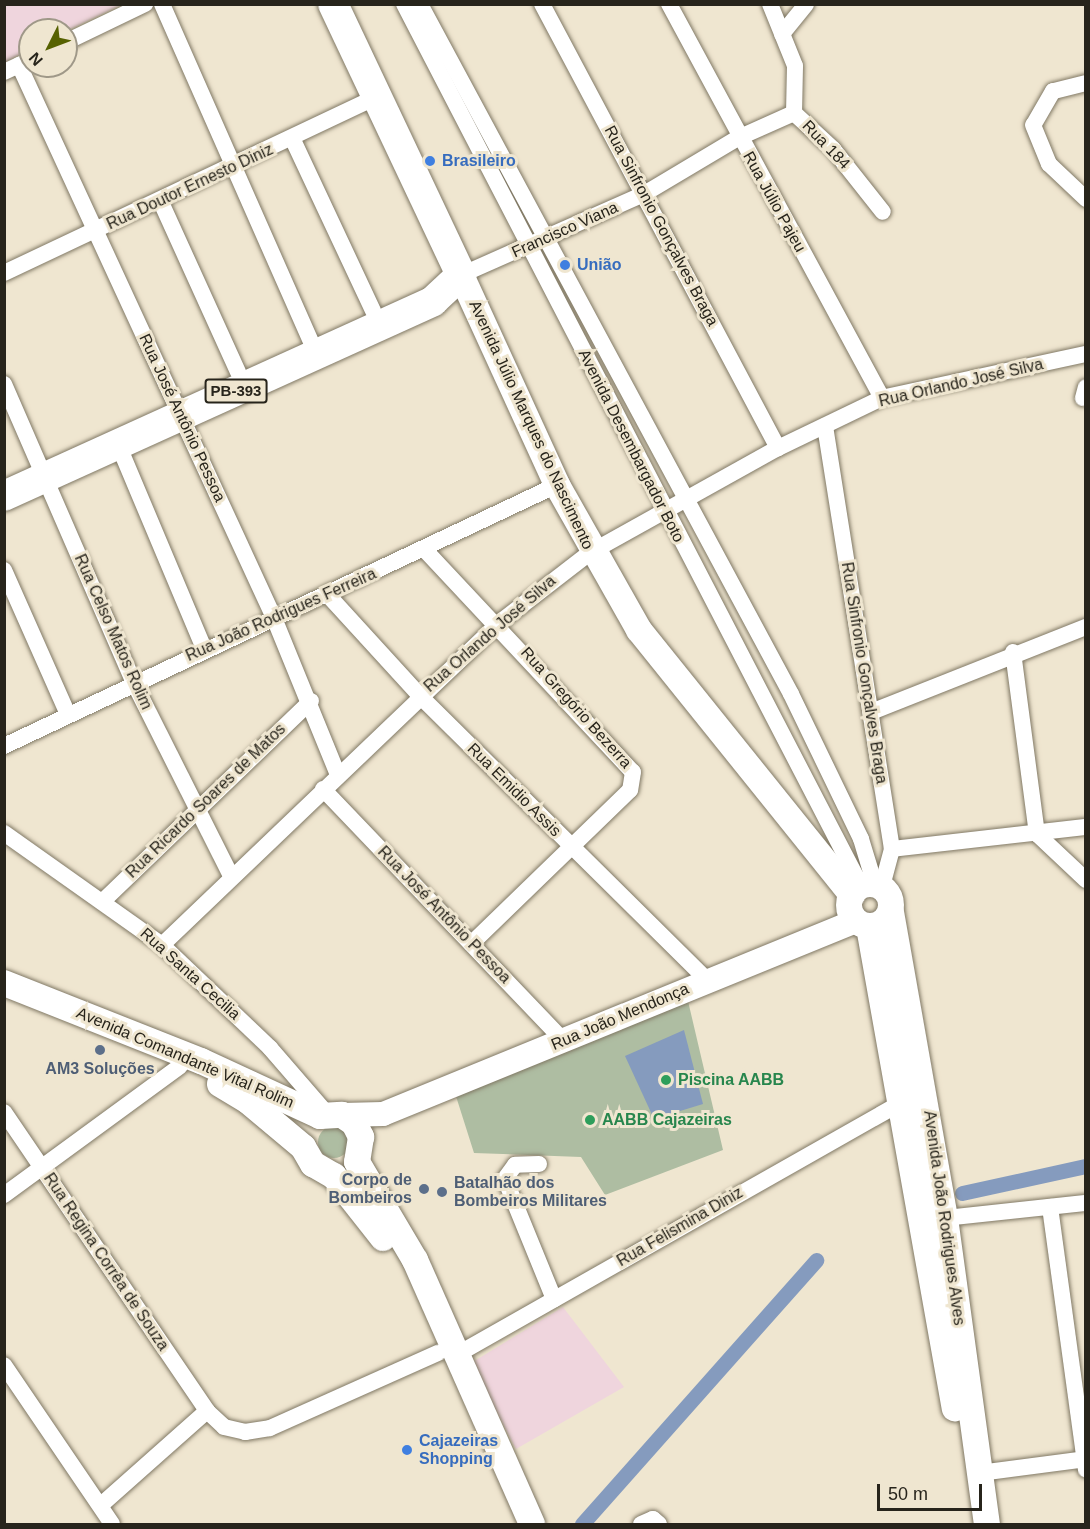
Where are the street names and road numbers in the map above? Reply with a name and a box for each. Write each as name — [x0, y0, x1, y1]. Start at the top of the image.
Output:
street label: Rua 184 — [798, 117, 854, 173]
street label: Rua Sinfronio Gonçalves Braga — [600, 123, 722, 329]
street label: Rua Doutor Ernesto Diniz — [104, 140, 276, 234]
street label: Rua Júlio Pajeu — [738, 148, 810, 256]
street label: Francisco Viana — [509, 198, 621, 262]
street label: Avenida Júlio Marques do Nascimento — [465, 297, 597, 553]
street label: Rua José Antônio Pessoa — [134, 331, 230, 505]
street label: Avenida Desembargador Boto — [574, 346, 688, 546]
street label: Rua Orlando José Silva — [877, 355, 1045, 411]
road number: PB-393 — [204, 379, 268, 403]
street label: Rua Celso Matos Rolim — [70, 551, 156, 713]
street label: Rua Sinfronio Gonçalves Braga — [837, 561, 891, 785]
street label: Rua João Rodrigues Ferreira — [183, 564, 379, 666]
street label: Rua Orlando José Silva — [420, 572, 560, 696]
street label: Rua Gregório Bezerra — [517, 643, 635, 773]
street label: Rua Ricardo Soares de Matos — [122, 720, 290, 882]
street label: Rua Emidio Assis — [463, 739, 565, 841]
street label: Rua José Antônio Pessoa — [373, 842, 515, 988]
street label: Rua Santa Cecilia — [136, 924, 244, 1024]
street label: Rua João Mendonça — [548, 979, 692, 1055]
street label: Avenida Comandante Vital Rolim — [73, 1003, 297, 1113]
street label: Avenida João Rodrigues Alves — [919, 1109, 969, 1327]
street label: Rua Regina Corrêa de Souza — [39, 1170, 173, 1354]
street label: Rua Felismina Diniz — [614, 1183, 746, 1271]

